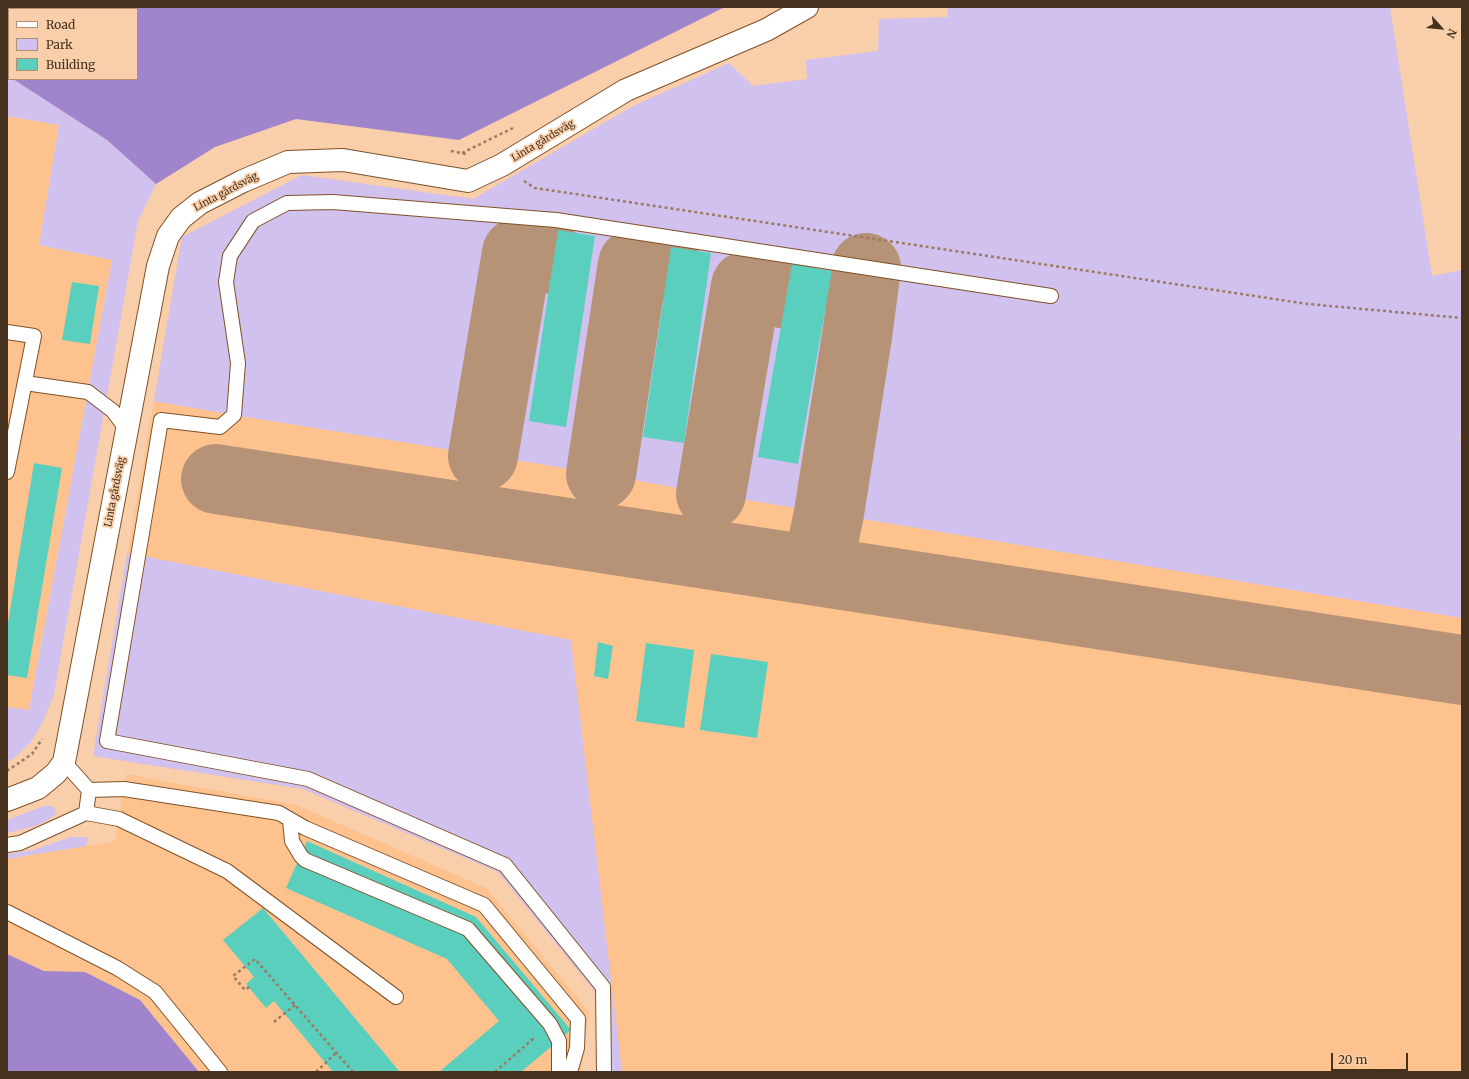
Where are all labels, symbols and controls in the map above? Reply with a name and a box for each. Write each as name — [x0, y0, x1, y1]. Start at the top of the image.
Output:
legend — [8, 8, 138, 80]
north arrow — [1421, 8, 1461, 48]
text: Road — [46, 17, 75, 32]
text: N — [1443, 26, 1460, 40]
text: Park — [46, 37, 73, 52]
text: Building — [46, 57, 95, 72]
street label: Linta gårdsväg — [509, 118, 577, 164]
street label: Linta gårdsväg — [192, 170, 260, 214]
street label: Linta gårdsväg — [102, 456, 128, 528]
scale bar — [1333, 1045, 1410, 1071]
text: 20 m — [1338, 1052, 1367, 1067]

